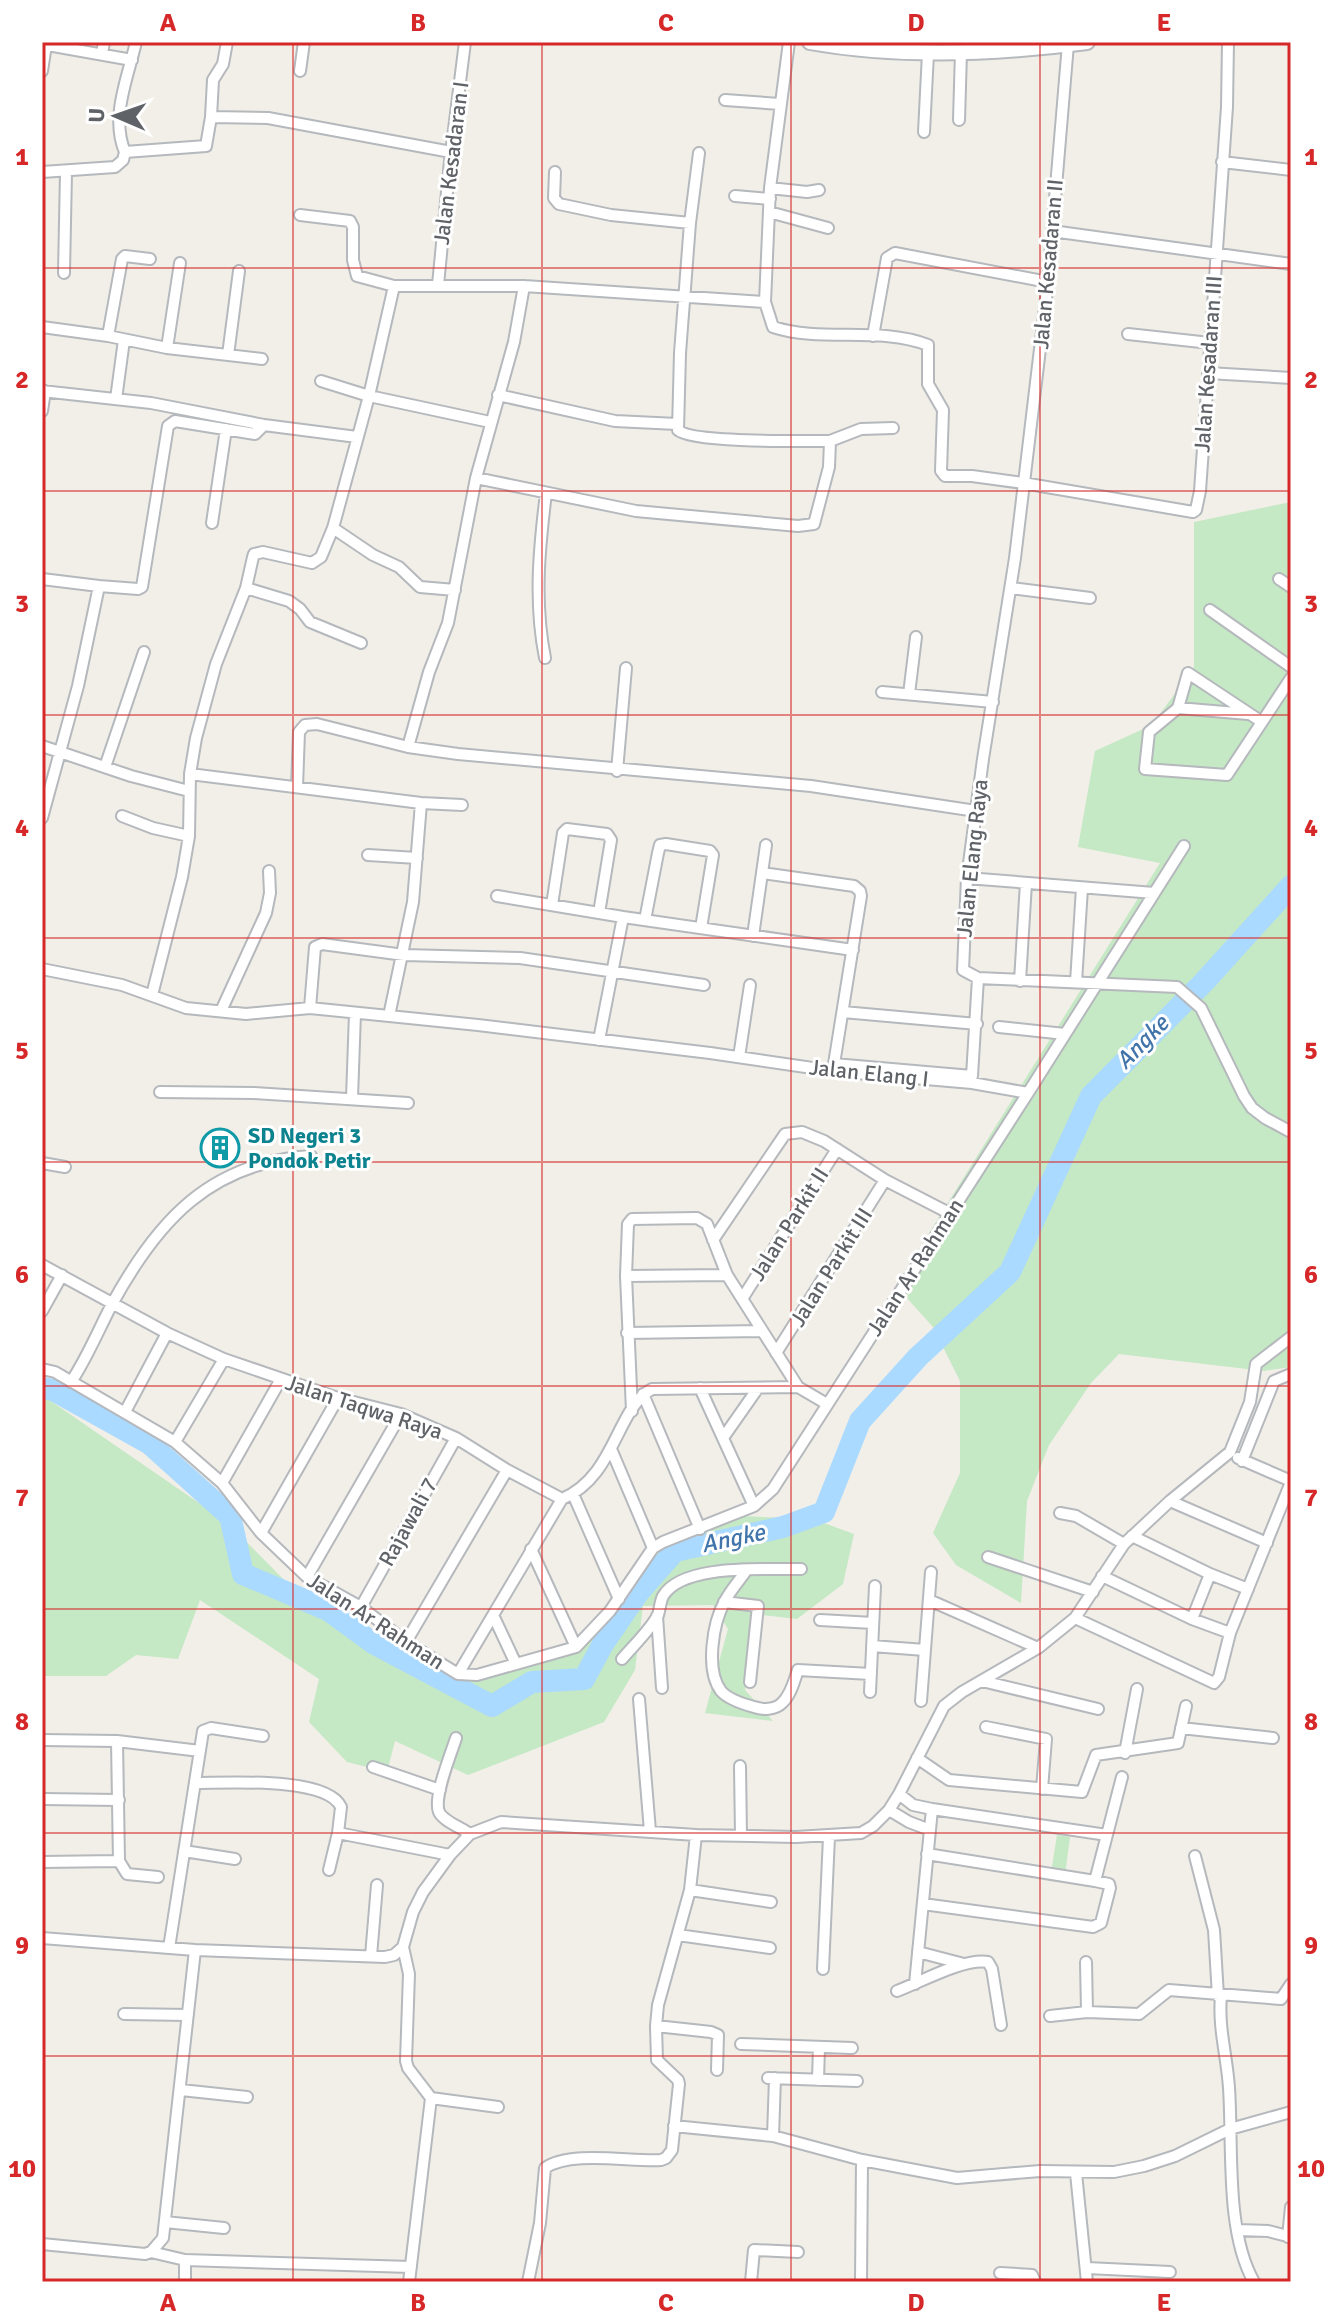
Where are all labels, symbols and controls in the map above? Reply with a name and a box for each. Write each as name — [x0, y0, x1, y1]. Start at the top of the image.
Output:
text: A — [160, 7, 177, 39]
text: B — [410, 7, 426, 39]
text: C — [658, 7, 674, 39]
text: D — [907, 7, 925, 39]
text: E — [1157, 7, 1171, 39]
north arrow — [76, 76, 156, 156]
street label: Jalan Kesadaran I — [428, 80, 474, 246]
text: U — [83, 107, 110, 123]
text: 1 — [15, 141, 29, 173]
text: 1 — [1304, 141, 1318, 173]
street label: Jalan Kesadaran II — [1027, 178, 1069, 350]
street label: Jalan Kesadaran III — [1188, 275, 1228, 453]
text: 2 — [15, 364, 29, 396]
text: 2 — [1304, 364, 1318, 396]
text: 3 — [15, 588, 29, 620]
text: 3 — [1304, 588, 1318, 620]
street label: Jalan Elang Raya — [950, 778, 994, 938]
text: 4 — [15, 812, 29, 844]
text: 4 — [1304, 812, 1318, 844]
water label: Angke — [1109, 1008, 1176, 1075]
text: 5 — [15, 1035, 29, 1067]
text: 5 — [1304, 1035, 1318, 1067]
street label: Jalan Elang I — [808, 1053, 930, 1093]
place label: SD Negeri 3 Pondok Petir — [248, 1122, 371, 1174]
building icon: SD Negeri 3 Pondok Petir — [199, 1127, 241, 1169]
street label: Jalan Parkit II — [744, 1162, 834, 1286]
street label: Jalan Ar Rahman — [861, 1193, 969, 1341]
street label: Jalan Parkit III — [784, 1203, 878, 1331]
text: 6 — [15, 1259, 29, 1291]
text: 6 — [1304, 1259, 1318, 1291]
street label: Jalan Taqwa Raya — [282, 1369, 446, 1445]
street label: Rajawali 7 — [373, 1473, 443, 1571]
text: 7 — [15, 1482, 29, 1514]
text: 7 — [1304, 1482, 1318, 1514]
water label: Angke — [699, 1516, 768, 1559]
street label: Jalan Ar Rahman — [302, 1567, 450, 1675]
text: 8 — [15, 1706, 29, 1738]
text: 8 — [1304, 1706, 1318, 1738]
text: 9 — [15, 1930, 29, 1962]
text: 9 — [1304, 1930, 1318, 1962]
text: 10 — [8, 2153, 36, 2185]
text: 10 — [1297, 2153, 1325, 2185]
text: A — [160, 2287, 177, 2319]
text: B — [410, 2287, 426, 2319]
text: C — [658, 2287, 674, 2319]
text: D — [907, 2287, 925, 2319]
text: E — [1157, 2287, 1171, 2319]

